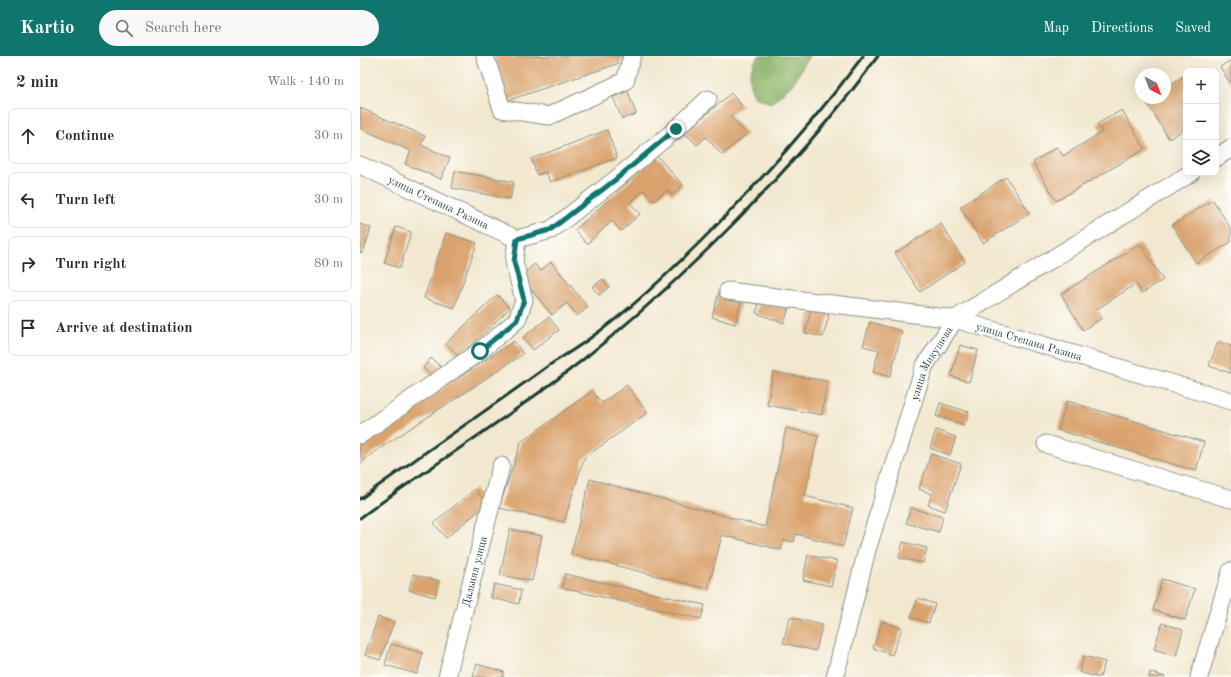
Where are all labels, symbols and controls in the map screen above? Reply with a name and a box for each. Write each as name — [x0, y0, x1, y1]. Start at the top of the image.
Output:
search box — [99, 10, 379, 46]
icon: search — [113, 17, 135, 39]
text: Kartio — [20, 19, 75, 38]
text: Search here — [145, 21, 221, 36]
text: Map — [1043, 21, 1069, 35]
text: Directions — [1091, 21, 1153, 35]
text: Saved — [1175, 21, 1211, 35]
north arrow — [1135, 68, 1171, 104]
map controls — [1183, 68, 1219, 176]
button: + — [1183, 68, 1219, 104]
text: 2 min — [16, 74, 59, 91]
text: Walk · 140 m — [267, 75, 344, 88]
button: − — [1183, 104, 1219, 140]
route end — [667, 120, 685, 138]
icon: ahead — [17, 125, 39, 147]
text: Continue — [55, 129, 114, 144]
text: 30 m — [314, 129, 343, 142]
button: layers — [1183, 140, 1219, 176]
street label: улица Степана Разина — [386, 175, 491, 232]
icon: left — [17, 189, 39, 211]
text: Turn left — [55, 193, 115, 208]
text: 30 m — [314, 193, 343, 206]
icon: right — [17, 253, 39, 275]
text: Turn right — [55, 257, 126, 272]
text: 80 m — [314, 257, 343, 270]
icon: arrive — [17, 317, 39, 339]
text: Arrive at destination — [55, 321, 193, 336]
street label: улица Степана Разина — [974, 322, 1083, 364]
street label: улица Микушева — [910, 325, 956, 402]
route start — [471, 342, 489, 360]
street label: Дальняя улица — [461, 535, 490, 608]

